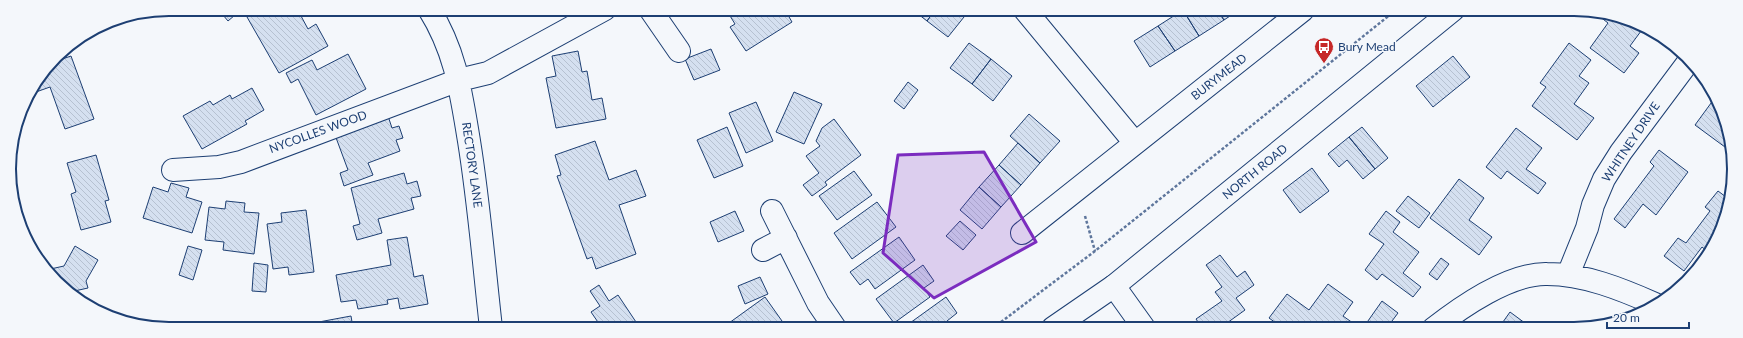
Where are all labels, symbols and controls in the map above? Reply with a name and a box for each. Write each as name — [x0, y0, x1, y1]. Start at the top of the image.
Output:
bus stop icon: Bury Mead — [1313, 36, 1335, 64]
place label: Bury Mead — [1338, 39, 1396, 54]
street label: BURYMEAD — [1188, 50, 1250, 103]
street label: WHITNEY DRIVE — [1598, 99, 1663, 185]
street label: NYCOLLES WOOD — [267, 107, 369, 156]
street label: RECTORY LANE — [459, 121, 486, 209]
street label: NORTH ROAD — [1219, 141, 1290, 202]
scale bar — [1607, 304, 1689, 330]
text: 20 m — [1613, 310, 1640, 325]

